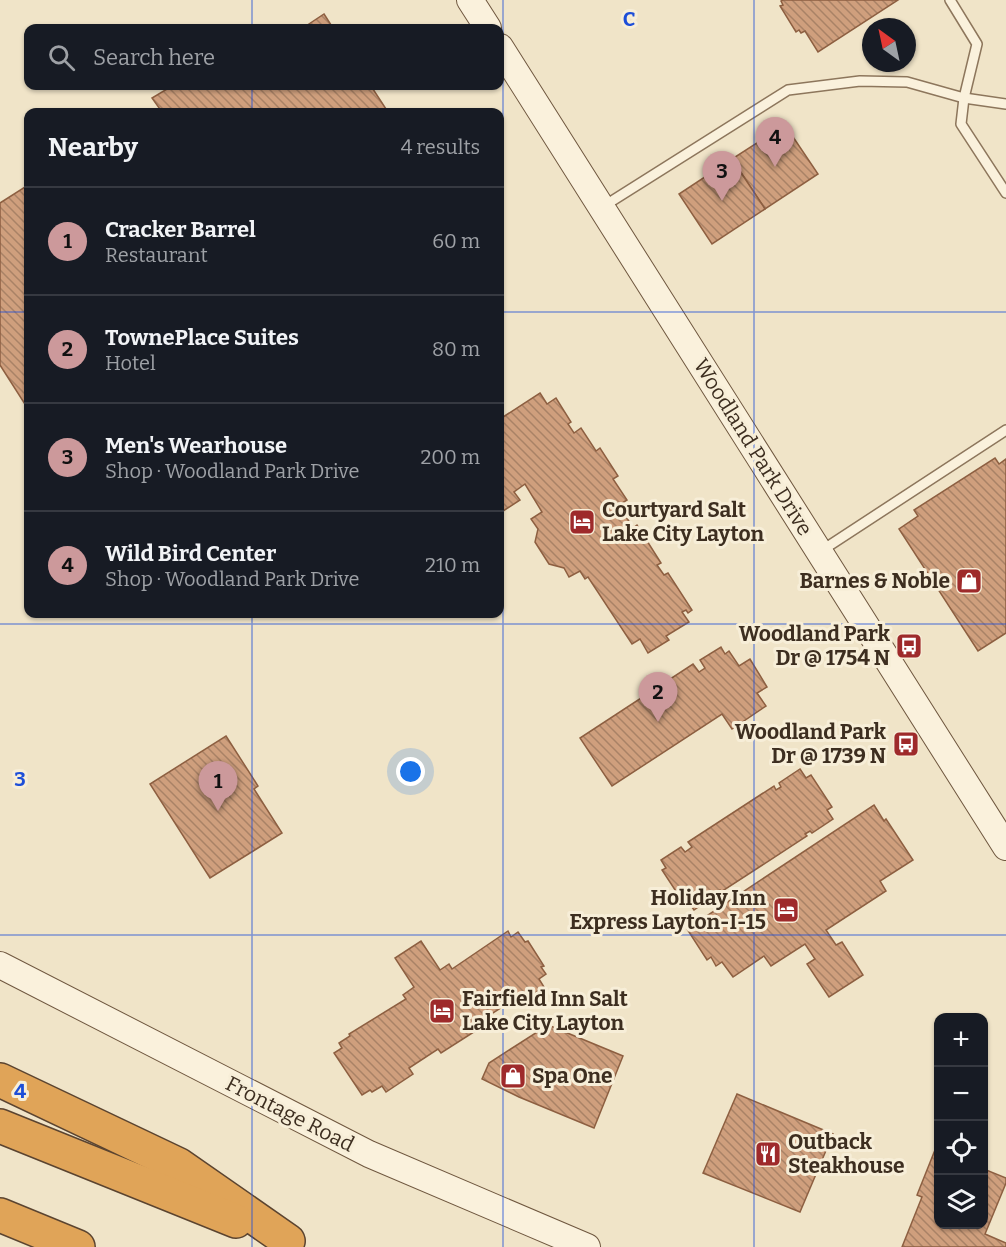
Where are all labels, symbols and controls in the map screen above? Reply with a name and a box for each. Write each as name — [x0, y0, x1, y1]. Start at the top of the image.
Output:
text: C — [623, 7, 635, 31]
north arrow — [862, 18, 916, 72]
search box — [24, 24, 504, 90]
icon: search — [45, 41, 78, 74]
text: Search here — [93, 44, 215, 71]
pin: 4 — [756, 118, 794, 167]
text: Nearby — [48, 132, 138, 163]
text: 4 results — [401, 135, 480, 159]
pin: 3 — [702, 152, 742, 201]
text: Cracker Barrel — [105, 216, 256, 243]
text: 1 — [63, 229, 72, 253]
text: 60 m — [432, 229, 480, 253]
text: Restaurant — [105, 243, 208, 267]
text: TownePlace Suites — [105, 324, 299, 351]
text: 2 — [62, 337, 73, 361]
text: 80 m — [432, 337, 480, 361]
text: Hotel — [105, 351, 156, 375]
street label: Woodland Park Drive — [688, 354, 818, 540]
text: Men's Wearhouse — [105, 432, 287, 459]
text: 3 — [62, 445, 73, 469]
text: 200 m — [420, 445, 480, 469]
text: Shop · Woodland Park Drive — [105, 459, 359, 483]
place label: Courtyard Salt Lake City Layton — [602, 497, 765, 547]
hotel icon: Courtyard Salt Lake City Layton — [567, 507, 597, 537]
text: Wild Bird Center — [105, 540, 276, 567]
text: 4 — [61, 553, 74, 577]
text: 210 m — [425, 553, 480, 577]
shop icon: Barnes & Noble — [954, 566, 984, 596]
text: Shop · Woodland Park Drive — [105, 567, 359, 591]
place label: Barnes & Noble — [800, 568, 950, 594]
place label: Woodland Park Dr @ 1754 N — [739, 621, 891, 671]
bus stop icon: Woodland Park Dr @ 1754 N — [894, 631, 924, 661]
pin: 2 — [638, 672, 678, 722]
place label: Woodland Park Dr @ 1739 N — [735, 719, 887, 769]
bus stop icon: Woodland Park Dr @ 1739 N — [891, 729, 921, 759]
your location — [396, 757, 425, 786]
pin: 1 — [198, 762, 238, 811]
text: 3 — [14, 767, 26, 791]
place label: Holiday Inn Express Layton-I-15 — [569, 885, 766, 935]
hotel icon: Holiday Inn Express Layton-I-15 — [771, 895, 801, 925]
place label: Fairfield Inn Salt Lake City Layton — [462, 986, 628, 1036]
hotel icon: Fairfield Inn Salt Lake City Layton — [427, 996, 457, 1026]
map controls — [934, 1013, 988, 1229]
button: + — [934, 1013, 988, 1067]
shop icon: Spa One — [498, 1061, 528, 1091]
place label: Spa One — [532, 1063, 613, 1089]
button: − — [934, 1067, 988, 1121]
street label: Frontage Road — [221, 1070, 359, 1158]
text: 4 — [14, 1079, 26, 1103]
button: locate — [934, 1121, 988, 1175]
place label: Outback Steakhouse — [788, 1129, 905, 1179]
restaurant icon: Outback Steakhouse — [753, 1139, 783, 1169]
button: layers — [934, 1175, 988, 1229]

